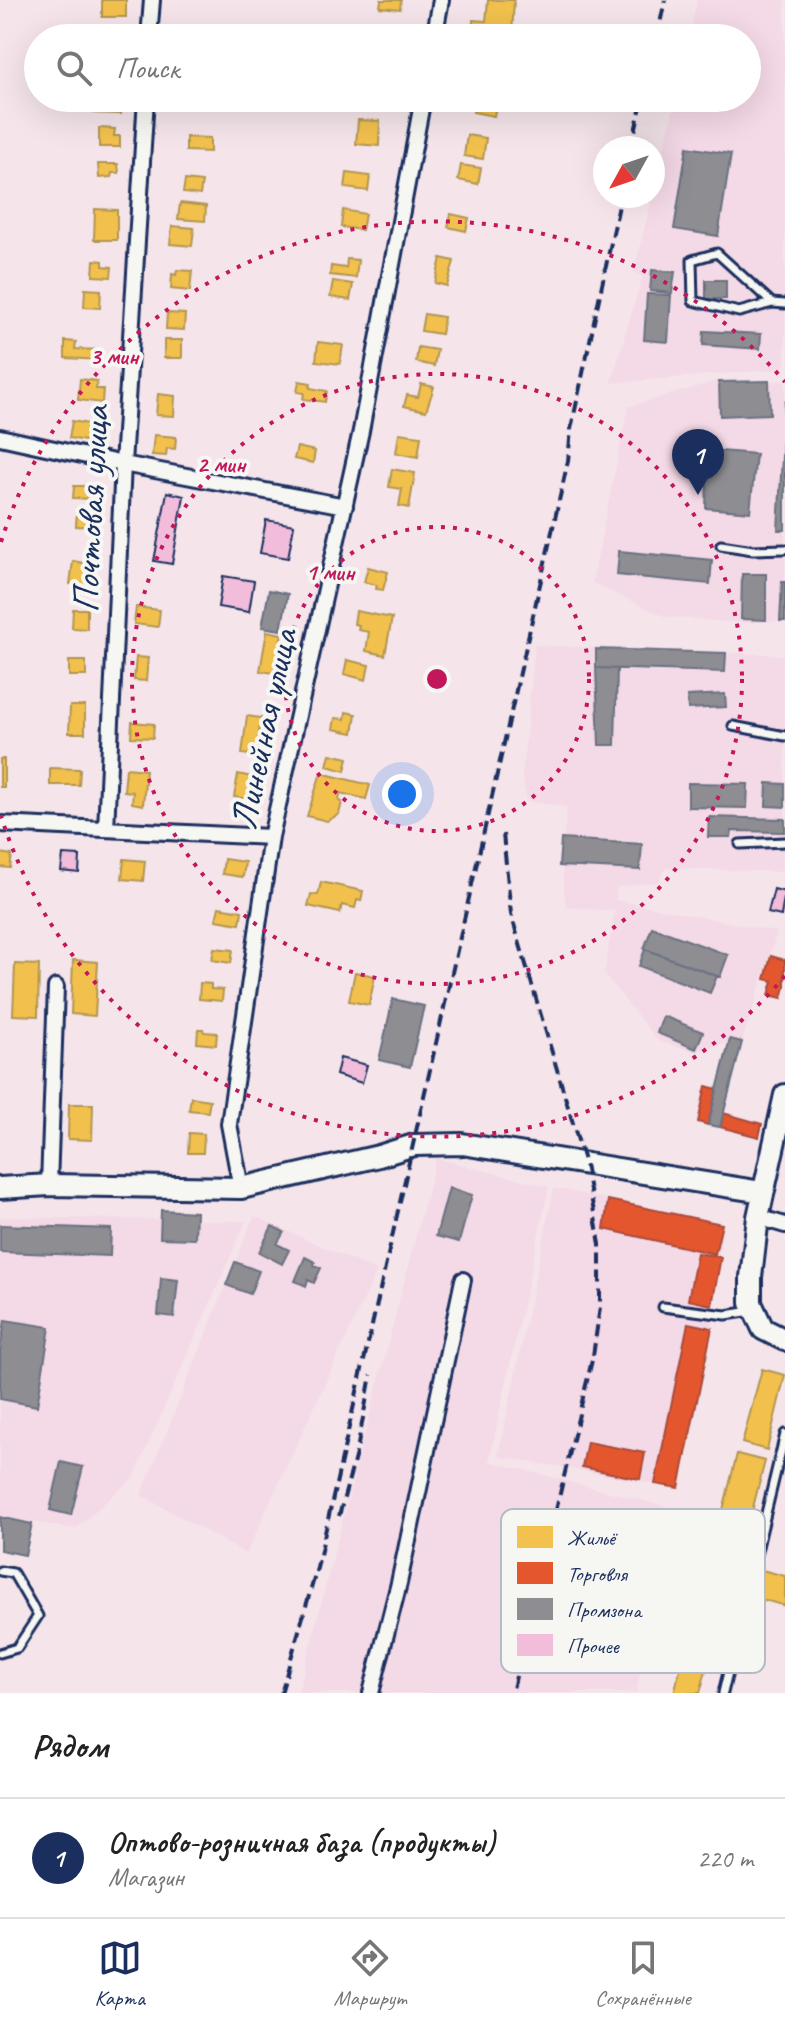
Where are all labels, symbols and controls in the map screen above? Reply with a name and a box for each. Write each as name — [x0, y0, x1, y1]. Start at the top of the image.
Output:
search box — [24, 24, 761, 112]
icon: search — [52, 46, 96, 90]
text: Поиск — [116, 49, 179, 87]
north arrow — [593, 136, 665, 208]
text: 3 мин — [90, 341, 140, 371]
street label: Почтовая улица — [62, 402, 120, 613]
pin: 1 — [672, 429, 724, 495]
text: 2 мин — [197, 449, 247, 479]
text: 1 мин — [306, 557, 356, 587]
street label: Линейная улица — [219, 622, 308, 833]
centre of rings — [423, 665, 451, 693]
your location — [382, 774, 422, 814]
legend — [501, 1509, 765, 1673]
text: Жильё — [567, 1524, 619, 1552]
text: Торговля — [567, 1560, 628, 1588]
text: Промзона — [567, 1596, 643, 1624]
text: Прочее — [567, 1632, 621, 1660]
text: Рядом — [32, 1724, 108, 1767]
text: Оптово-розничная база (продукты) — [108, 1823, 495, 1861]
text: 1 — [52, 1842, 64, 1875]
text: 220 m — [697, 1842, 753, 1875]
text: Магазин — [108, 1861, 184, 1894]
tab: Карта — [94, 1936, 145, 2012]
tab: Маршрут — [334, 1936, 406, 2012]
tab: Сохранённые — [595, 1936, 691, 2012]

